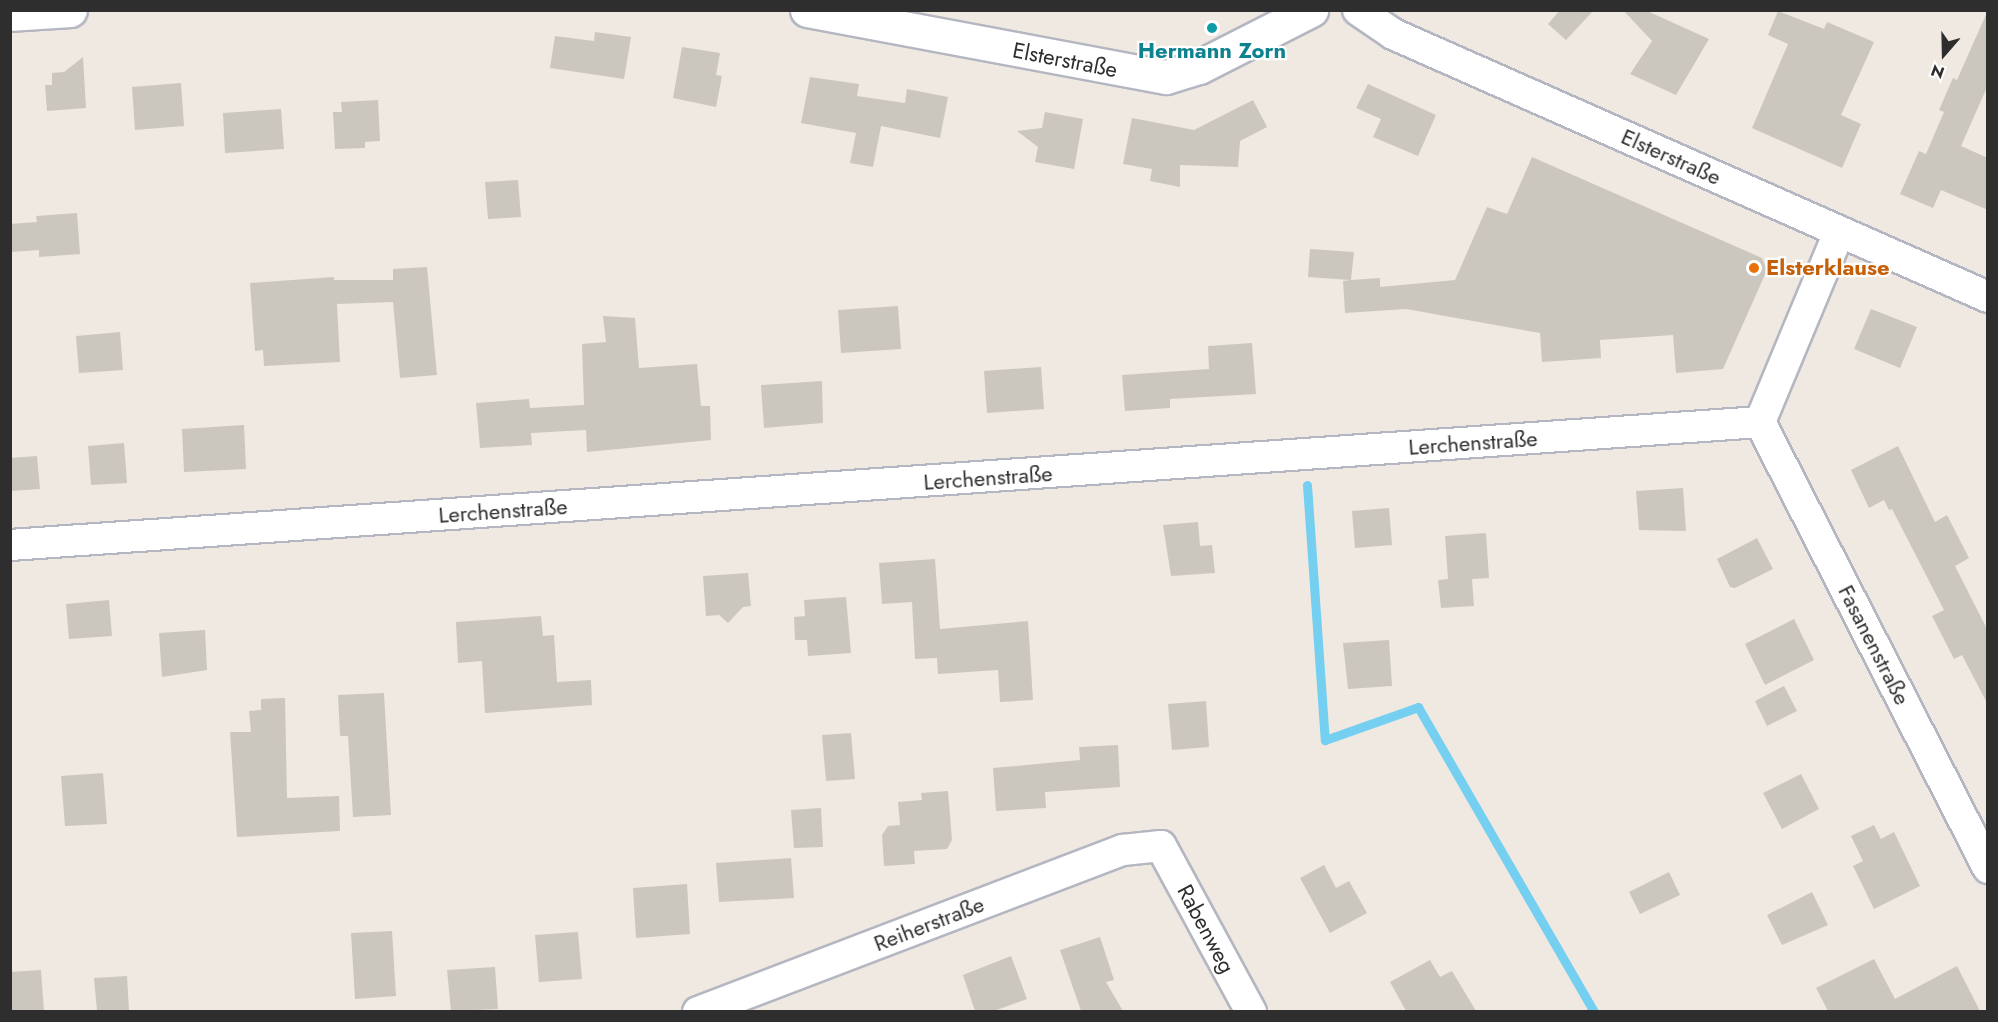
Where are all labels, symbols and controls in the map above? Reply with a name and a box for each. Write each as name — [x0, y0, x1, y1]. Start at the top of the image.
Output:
marker: Hermann Zorn — [1205, 21, 1219, 35]
north arrow — [1914, 24, 1974, 84]
street label: Elsterstraße — [1010, 37, 1120, 83]
place label: Hermann Zorn — [1138, 38, 1286, 64]
text: N — [1928, 58, 1948, 84]
street label: Elsterstraße — [1617, 123, 1725, 191]
place label: Elsterklause — [1766, 255, 1890, 281]
marker: Elsterklause — [1747, 261, 1761, 275]
street label: Lerchenstraße — [1408, 425, 1538, 461]
street label: Lerchenstraße — [923, 460, 1053, 496]
street label: Lerchenstraße — [438, 493, 568, 529]
street label: Fasanenstraße — [1833, 581, 1915, 709]
street label: Rabenweg — [1172, 880, 1240, 978]
street label: Reiherstraße — [870, 891, 988, 957]

